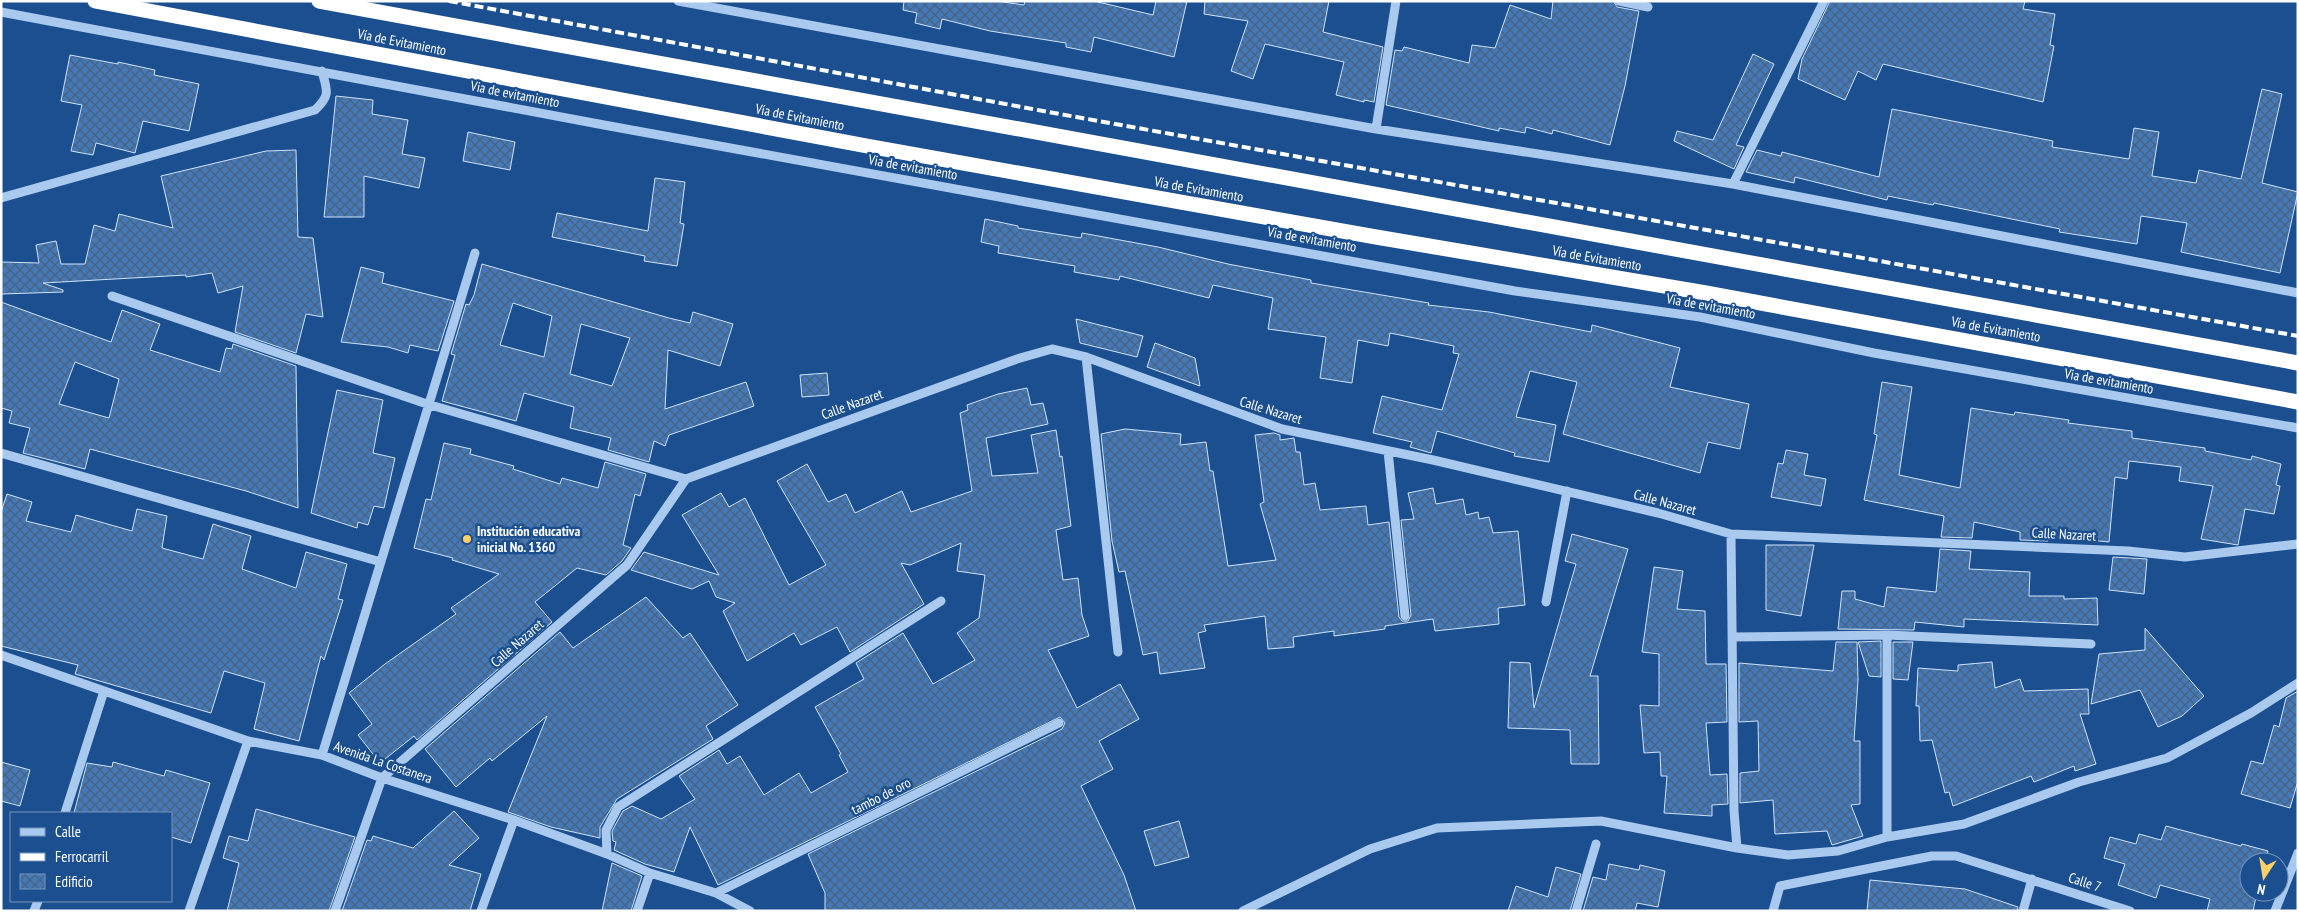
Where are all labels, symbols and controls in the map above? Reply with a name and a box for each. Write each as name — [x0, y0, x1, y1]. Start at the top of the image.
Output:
street label: Vía de Evitamiento — [355, 24, 448, 59]
street label: Via de evitamiento — [468, 76, 561, 111]
street label: Vía de Evitamiento — [753, 99, 846, 134]
street label: Via de evitamiento — [866, 150, 959, 184]
street label: Vía de Evitamiento — [1152, 172, 1245, 206]
street label: Via de evitamiento — [1265, 222, 1358, 256]
street label: Vía de Evitamiento — [1550, 241, 1643, 275]
street label: Via de evitamiento — [1664, 289, 1757, 323]
street label: Vía de Evitamiento — [1949, 312, 2042, 346]
street label: Via de evitamiento — [2062, 364, 2155, 398]
street label: Calle Nazaret — [819, 384, 885, 423]
street label: Calle Nazaret — [1238, 392, 1305, 428]
street label: Calle Nazaret — [1632, 485, 1699, 519]
place label: Institución educativa inicial No. 1360 — [477, 522, 580, 556]
street label: Calle Nazaret — [2031, 523, 2097, 545]
marker: Institución educativa inicial No. 1360 — [461, 533, 473, 545]
street label: Calle Nazaret — [487, 615, 547, 671]
street label: Avenida La Costanera — [331, 737, 435, 787]
street label: tambo de oro — [848, 773, 914, 819]
legend — [10, 812, 172, 902]
text: Calle — [55, 822, 81, 841]
text: Ferrocarril — [55, 847, 109, 866]
north arrow — [2239, 852, 2289, 902]
street label: Calle 7 — [2066, 868, 2104, 896]
text: Edificio — [55, 872, 93, 891]
text: N — [2256, 880, 2267, 899]

